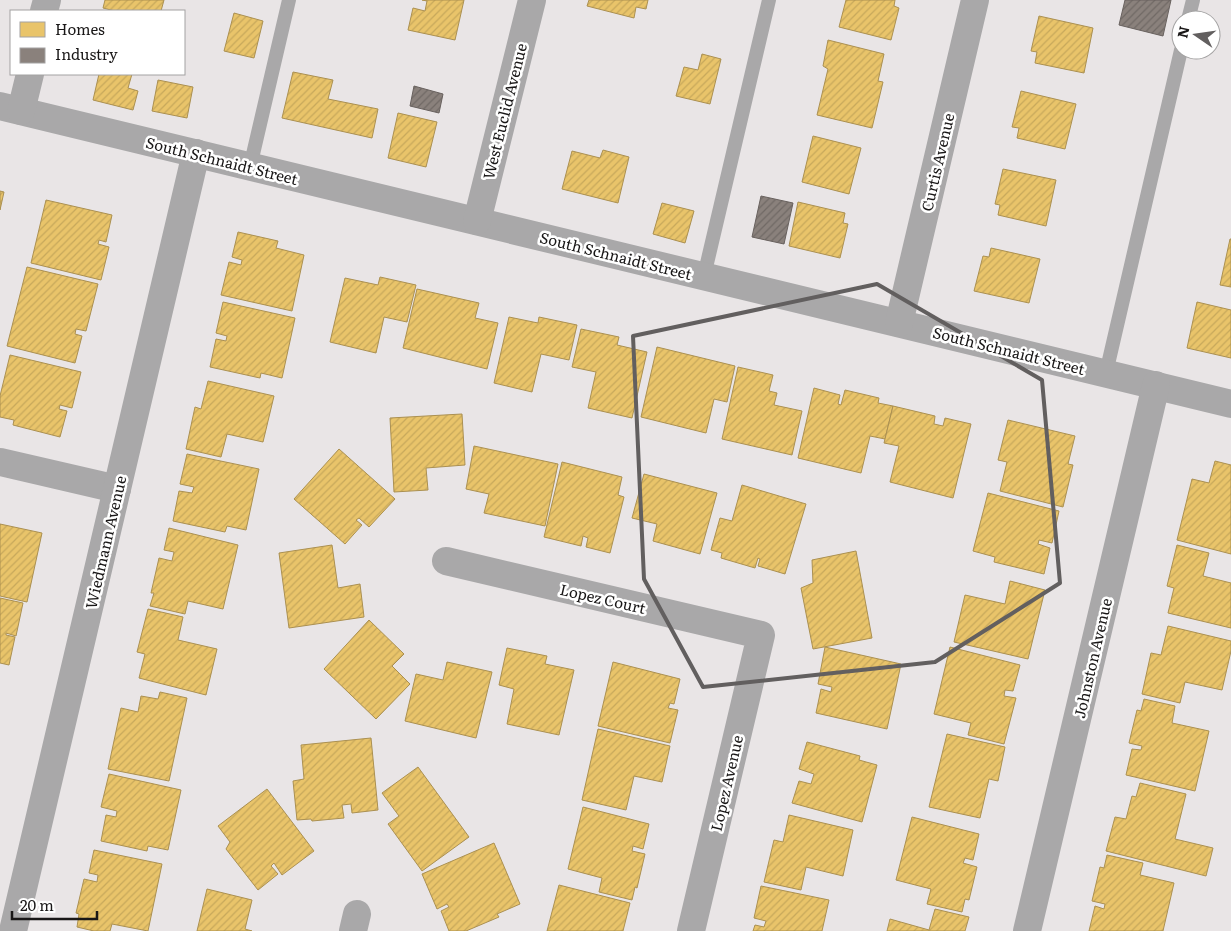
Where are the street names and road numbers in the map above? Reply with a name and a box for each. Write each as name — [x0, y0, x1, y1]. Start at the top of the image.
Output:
street label: West Euclid Avenue — [476, 40, 532, 181]
street label: Curtis Avenue — [915, 110, 960, 213]
street label: South Schnaidt Street — [144, 130, 300, 190]
street label: South Schnaidt Street — [538, 225, 694, 285]
street label: South Schnaidt Street — [931, 320, 1087, 380]
street label: Wiedmann Avenue — [79, 473, 132, 611]
street label: Lopez Court — [558, 577, 648, 619]
street label: Johnston Avenue — [1067, 595, 1117, 720]
street label: Lopez Avenue — [704, 732, 748, 833]

